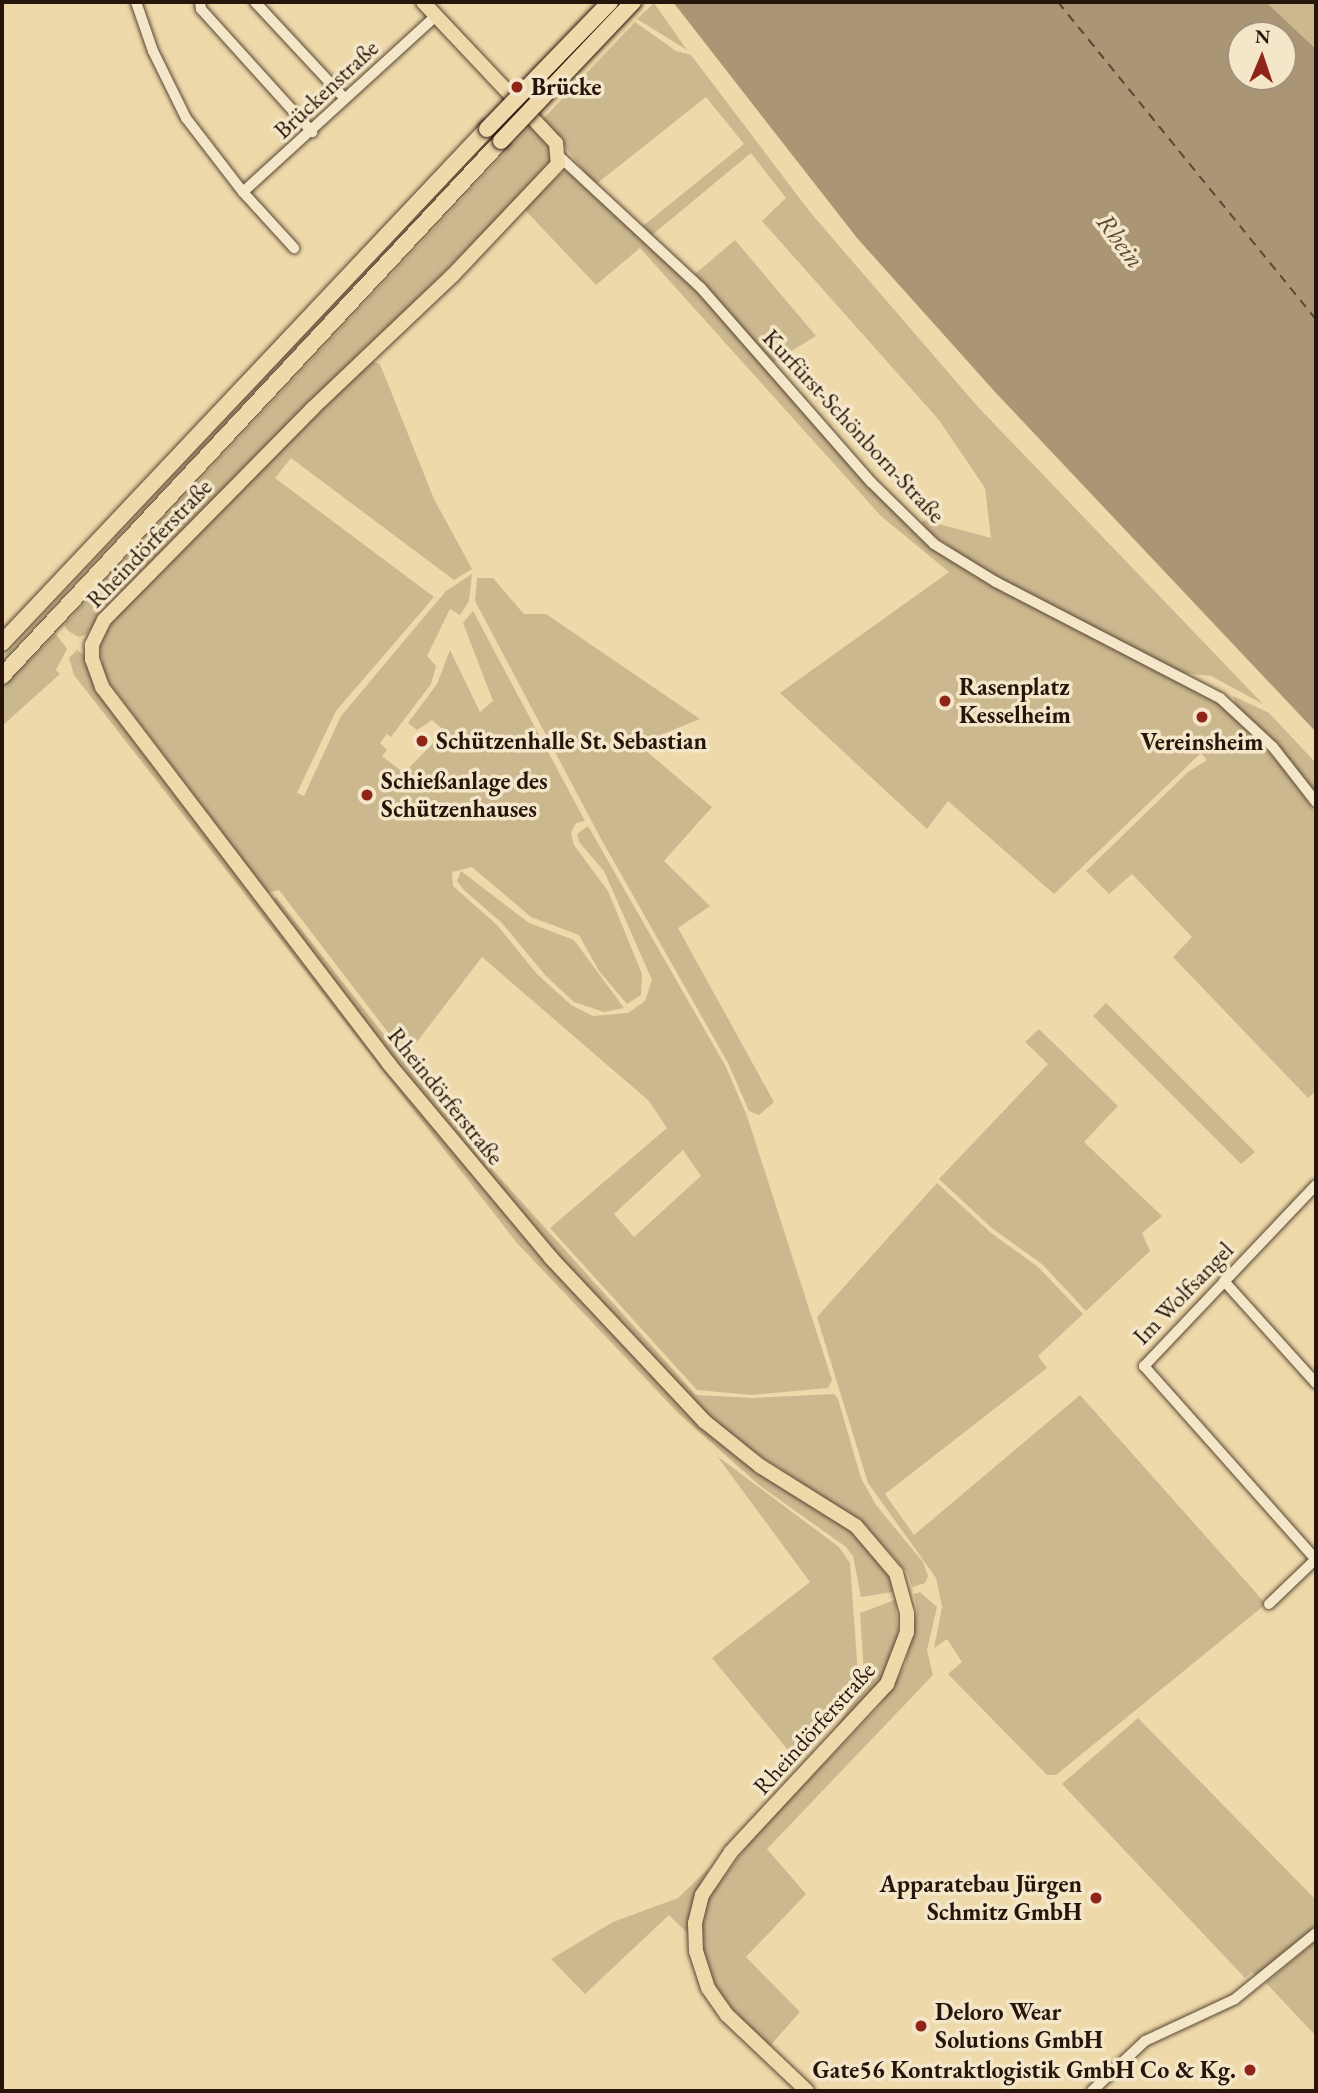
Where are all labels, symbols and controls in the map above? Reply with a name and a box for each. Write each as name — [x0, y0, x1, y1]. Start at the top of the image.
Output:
north arrow — [1227, 21, 1297, 91]
text: N — [1255, 24, 1271, 49]
street label: Brückenstraße — [268, 33, 384, 145]
place label: Brücke — [531, 73, 601, 101]
marker: Brücke — [509, 79, 525, 95]
water label: Rhein — [1089, 208, 1151, 274]
street label: Kurfürst-Schönborn-Straße — [757, 323, 951, 529]
street label: Rheindörferstraße — [80, 473, 218, 613]
place label: Rasenplatz Kesselheim — [959, 673, 1071, 729]
marker: Rasenplatz Kesselheim — [937, 693, 953, 709]
marker: Vereinsheim — [1194, 709, 1210, 725]
place label: Schützenhalle St. Sebastian — [436, 727, 707, 755]
place label: Vereinsheim — [1141, 728, 1263, 756]
marker: Schützenhalle St. Sebastian — [414, 733, 430, 749]
place label: Schießanlage des Schützenhauses — [381, 767, 548, 823]
marker: Schießanlage des Schützenhauses — [359, 787, 375, 803]
street label: Rheindörferstraße — [382, 1022, 510, 1170]
street label: Im Wolfsangel — [1127, 1236, 1239, 1350]
street label: Rheindörferstraße — [747, 1656, 881, 1800]
place label: Apparatebau Jürgen Schmitz GmbH — [879, 1870, 1082, 1926]
marker: Apparatebau Jürgen Schmitz GmbH — [1088, 1890, 1104, 1906]
place label: Deloro Wear Solutions GmbH — [935, 1998, 1103, 2054]
marker: Deloro Wear Solutions GmbH — [913, 2018, 929, 2034]
place label: Gate56 Kontraktlogistik GmbH Co & Kg. — [813, 2056, 1236, 2084]
marker: Gate56 Kontraktlogistik GmbH Co & Kg. — [1242, 2062, 1258, 2078]

